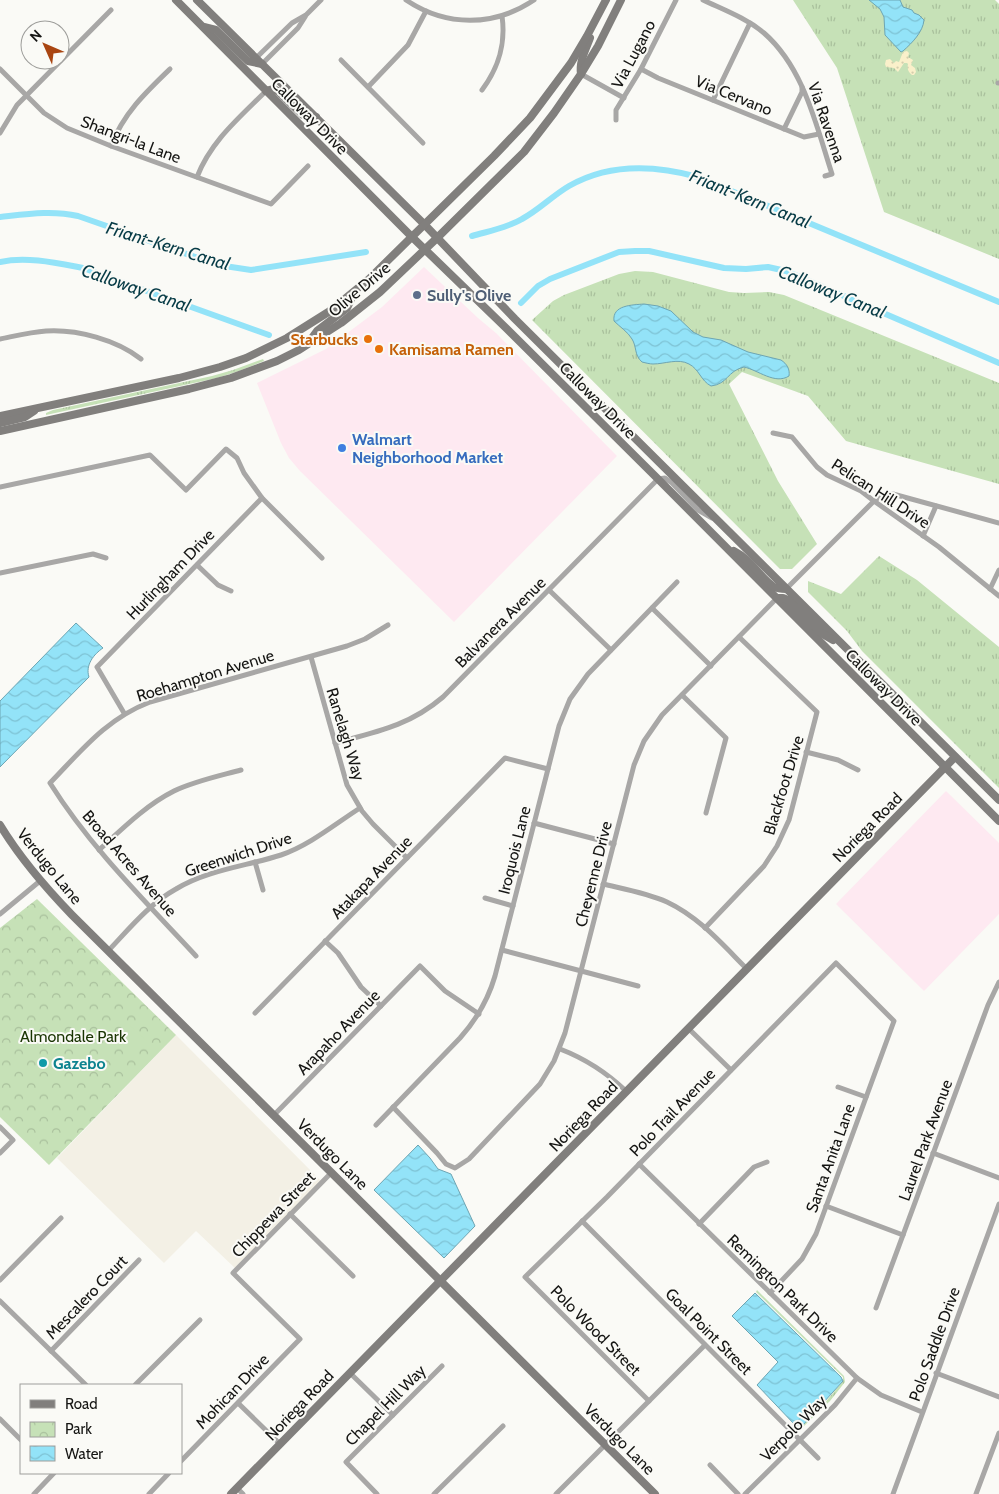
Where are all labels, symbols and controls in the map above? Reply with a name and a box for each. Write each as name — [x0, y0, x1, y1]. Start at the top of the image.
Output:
street label: Via Lugano — [607, 17, 659, 92]
north arrow — [20, 20, 70, 70]
text: N — [26, 26, 46, 46]
street label: Via Cervano — [693, 71, 775, 120]
street label: Calloway Drive — [268, 74, 352, 158]
street label: Via Ravenna — [804, 80, 849, 165]
street label: Shangri-la Lane — [78, 112, 184, 167]
water label: Friant-Kern Canal — [686, 165, 814, 234]
water label: Friant-Kern Canal — [103, 217, 233, 275]
street label: Olive Drive — [325, 258, 394, 321]
water label: Calloway Canal — [79, 259, 194, 317]
water label: Calloway Canal — [775, 261, 890, 324]
place label: Sully's Olive — [427, 286, 511, 305]
marker: Sully's Olive — [411, 289, 423, 301]
place label: Starbucks — [290, 330, 358, 349]
marker: Starbucks — [362, 333, 374, 345]
place label: Kamisama Ramen — [389, 340, 514, 359]
marker: Kamisama Ramen — [373, 343, 385, 355]
street label: Calloway Drive — [556, 358, 640, 442]
place label: Walmart Neighborhood Market — [352, 430, 503, 467]
marker: Walmart Neighborhood Market — [336, 442, 348, 454]
street label: Pelican Hill Drive — [828, 455, 933, 532]
street label: Hurlingham Drive — [122, 525, 218, 624]
street label: Balvanera Avenue — [451, 573, 550, 672]
street label: Roehampton Avenue — [134, 645, 276, 705]
street label: Calloway Drive — [842, 645, 926, 729]
street label: Ranelagh Way — [322, 685, 369, 783]
street label: Blackfoot Drive — [759, 733, 808, 837]
street label: Noriega Road — [829, 789, 906, 866]
street label: Iroquois Lane — [494, 804, 535, 896]
street label: Broad Acres Avenue — [78, 806, 181, 920]
street label: Cheyenne Drive — [571, 819, 616, 929]
street label: Verdugo Lane — [13, 824, 86, 908]
street label: Greenwich Drive — [182, 828, 294, 881]
street label: Atakapa Avenue — [327, 832, 416, 923]
street label: Arapaho Avenue — [293, 986, 384, 1079]
park label: Almondale Park — [20, 1027, 127, 1046]
place label: Gazebo — [53, 1054, 106, 1073]
marker: Gazebo — [37, 1057, 49, 1069]
street label: Polo Trail Avenue — [626, 1064, 719, 1160]
street label: Noriega Road — [545, 1077, 622, 1155]
street label: Laurel Park Avenue — [895, 1077, 956, 1203]
street label: Santa Anita Lane — [802, 1101, 859, 1215]
street label: Verdugo Lane — [293, 1115, 372, 1194]
street label: Chippewa Street — [228, 1167, 319, 1261]
street label: Remington Park Drive — [723, 1231, 842, 1346]
street label: Mescalero Court — [42, 1251, 131, 1343]
street label: Polo Wood Street — [547, 1281, 645, 1380]
street label: Goal Point Street — [661, 1284, 756, 1379]
street label: Polo Saddle Drive — [905, 1285, 964, 1404]
street label: Mohican Drive — [192, 1350, 273, 1433]
street label: Chapel Hill Way — [341, 1361, 430, 1450]
street label: Noriega Road — [261, 1366, 338, 1444]
legend — [20, 1384, 182, 1474]
street label: Verpolo Way — [756, 1391, 830, 1465]
text: Road — [65, 1395, 98, 1413]
street label: Verdugo Lane — [580, 1400, 659, 1479]
text: Park — [65, 1420, 92, 1438]
text: Water — [65, 1445, 103, 1463]

